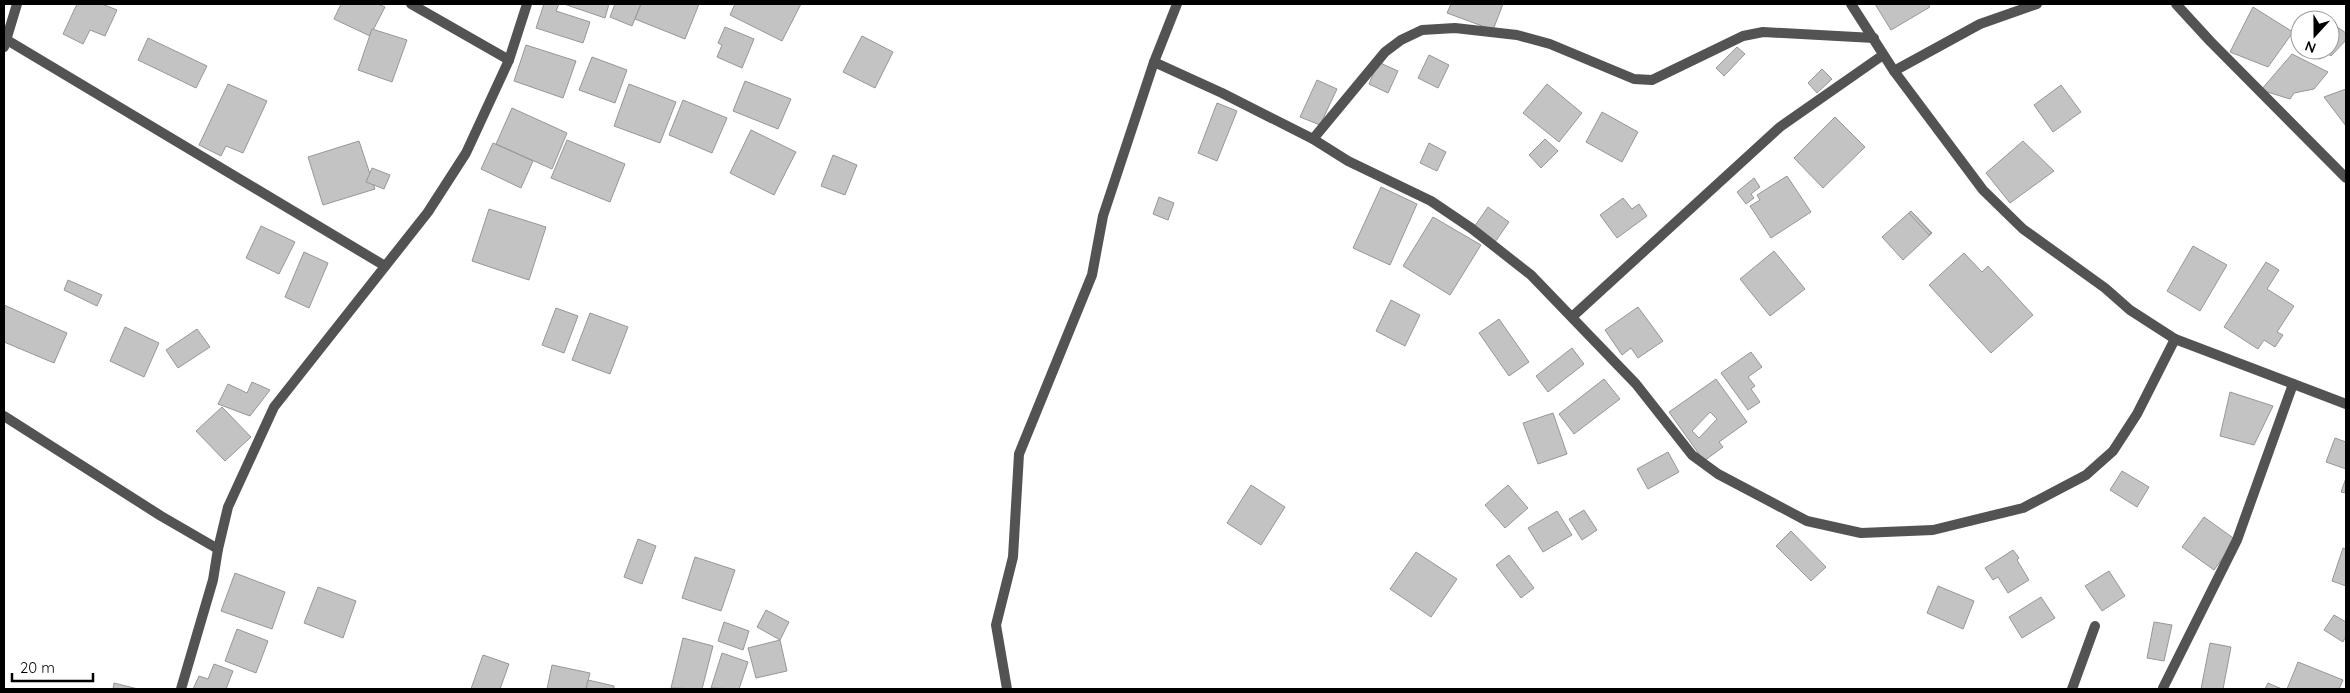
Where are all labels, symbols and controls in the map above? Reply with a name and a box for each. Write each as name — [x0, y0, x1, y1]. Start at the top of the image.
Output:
north arrow — [2290, 10, 2340, 60]
text: N — [2302, 37, 2318, 57]
scale bar — [12, 650, 94, 682]
text: 20 m — [20, 658, 55, 677]

